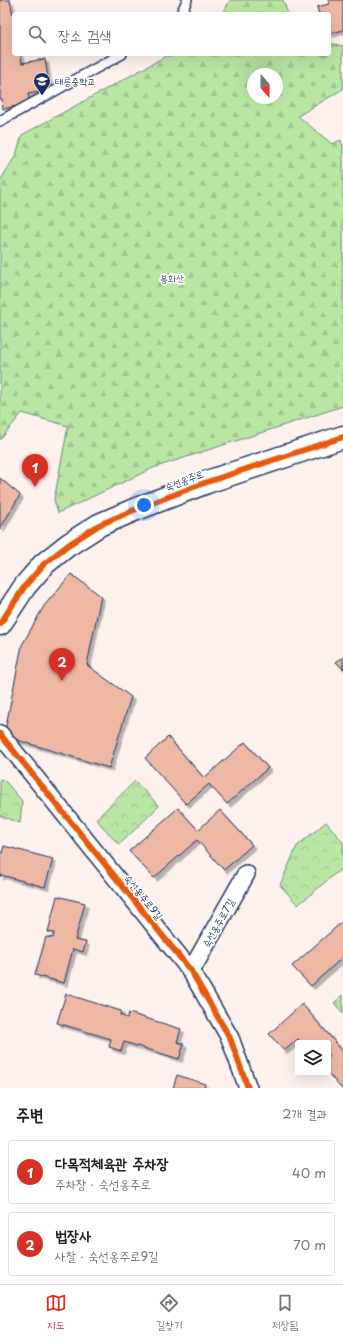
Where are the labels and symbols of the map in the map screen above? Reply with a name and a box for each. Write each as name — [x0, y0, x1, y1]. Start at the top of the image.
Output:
north arrow — [247, 68, 283, 104]
school or university icon: 태릉중학교 — [32, 71, 52, 96]
place label: 태릉중학교 — [55, 73, 95, 88]
park label: 봉화산 — [160, 270, 184, 285]
pin: 1 — [22, 454, 48, 487]
street label: 숙선옹주로 — [162, 465, 205, 494]
your location — [134, 495, 154, 515]
pin: 2 — [49, 648, 75, 681]
street label: 숙선옹주로9길 — [122, 871, 167, 922]
street label: 숙선옹주로7길 — [198, 896, 237, 950]

